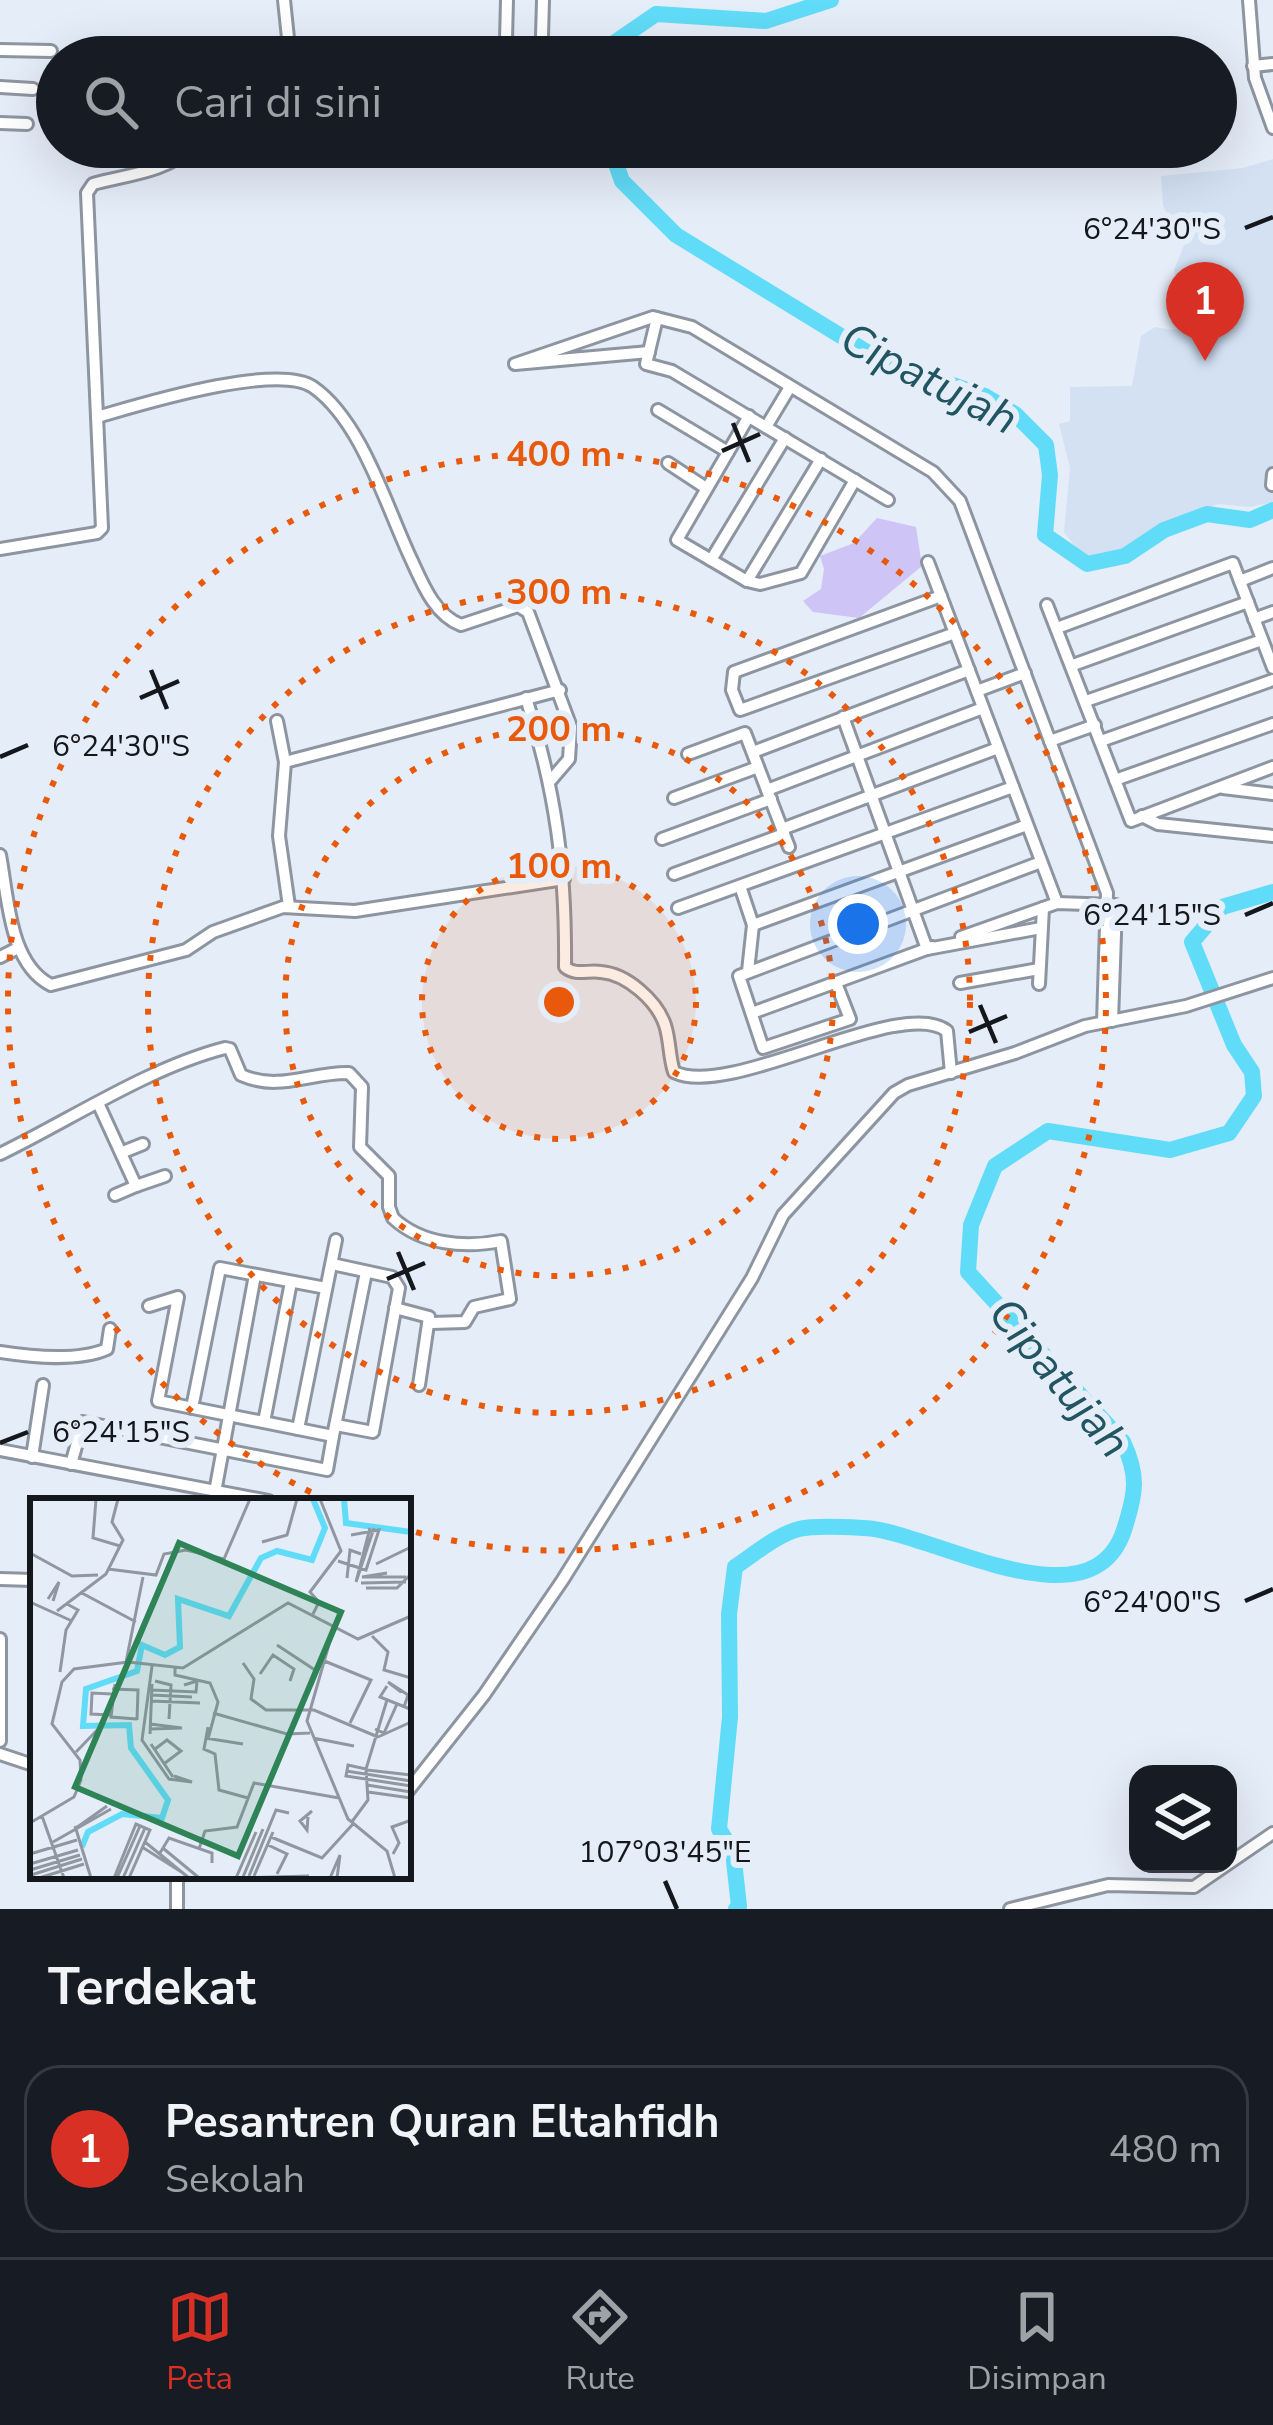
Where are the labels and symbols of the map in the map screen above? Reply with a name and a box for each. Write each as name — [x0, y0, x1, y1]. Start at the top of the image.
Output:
text: 6°24'30"S — [1083, 209, 1221, 250]
pin: 1 — [1166, 262, 1244, 361]
water label: Cipatujah — [830, 308, 1028, 450]
text: 400 m — [506, 430, 612, 479]
text: 300 m — [506, 568, 612, 617]
text: 200 m — [506, 705, 612, 754]
text: 6°24'30"S — [52, 726, 190, 767]
text: 100 m — [506, 842, 612, 891]
your location — [828, 894, 888, 954]
text: 6°24'15"S — [1083, 895, 1221, 936]
centre of rings — [538, 981, 580, 1023]
water label: Cipatujah — [974, 1285, 1144, 1471]
text: 6°24'15"S — [52, 1412, 190, 1453]
inset map — [30, 1498, 411, 1879]
text: 6°24'00"S — [1083, 1582, 1221, 1623]
text: 107°03'45"E — [579, 1832, 751, 1873]

